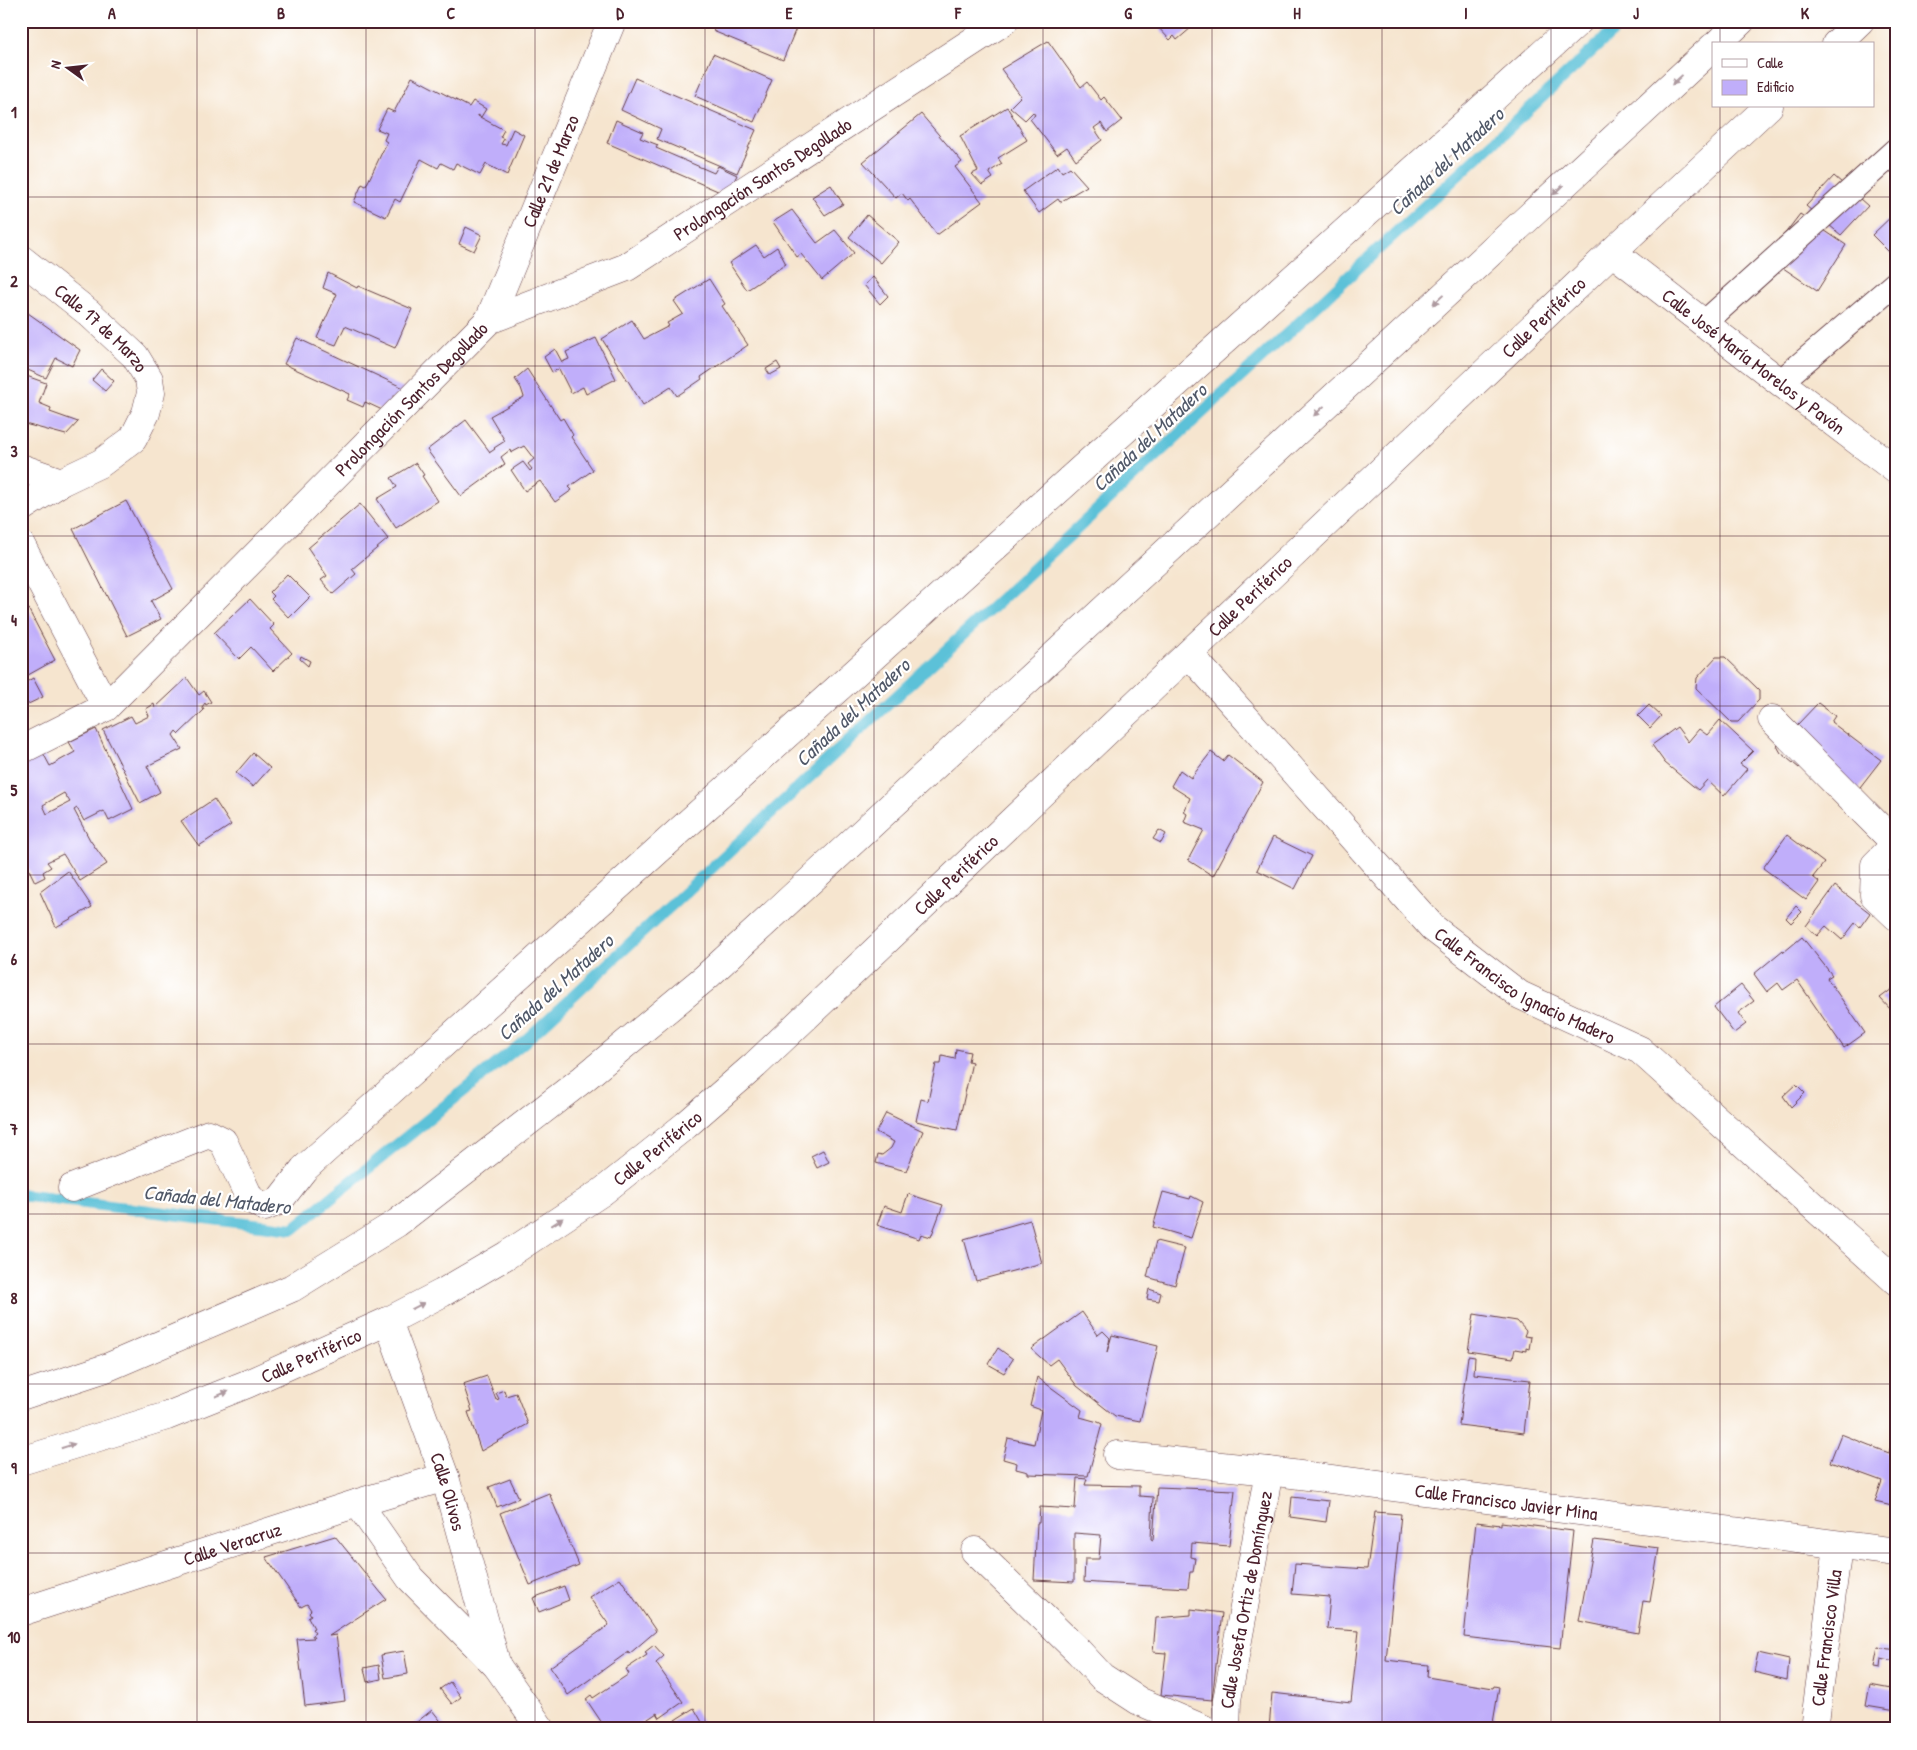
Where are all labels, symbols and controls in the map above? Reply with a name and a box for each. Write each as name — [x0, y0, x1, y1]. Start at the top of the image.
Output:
text: A — [108, 2, 116, 24]
text: B — [277, 2, 285, 24]
text: C — [447, 2, 456, 24]
text: D — [616, 2, 624, 24]
text: E — [785, 2, 793, 24]
text: F — [954, 2, 962, 24]
text: G — [1124, 2, 1132, 24]
text: H — [1293, 2, 1301, 24]
text: I — [1464, 2, 1468, 24]
text: J — [1633, 2, 1639, 24]
text: K — [1801, 2, 1810, 24]
north arrow — [42, 42, 92, 92]
legend — [1712, 42, 1874, 108]
text: Calle — [1757, 52, 1784, 73]
text: N — [45, 58, 65, 71]
one-way arrow — [1672, 74, 1684, 86]
text: Edificio — [1757, 76, 1794, 97]
water label: Cañada del Matadero — [1383, 99, 1511, 221]
text: 1 — [11, 101, 17, 123]
street label: Calle 21 de Marzo — [516, 111, 585, 231]
street label: Prolongación Santos Degollado — [668, 111, 857, 246]
one-way arrow — [1552, 184, 1564, 196]
text: 2 — [10, 270, 18, 292]
street label: Calle Periférico — [1495, 271, 1591, 364]
street label: Calle 17 de Marzo — [49, 277, 155, 377]
street label: Calle José María Morelos y Pavón — [1656, 282, 1851, 440]
one-way arrow — [1432, 295, 1445, 306]
street label: Prolongación Santos Degollado — [329, 315, 494, 482]
water label: Cañada del Matadero — [1086, 375, 1214, 497]
one-way arrow — [1313, 405, 1325, 417]
text: 3 — [10, 440, 18, 462]
street label: Calle Periférico — [1202, 549, 1298, 642]
text: 4 — [11, 609, 17, 631]
water label: Cañada del Matadero — [789, 650, 917, 772]
text: 5 — [11, 779, 18, 801]
street label: Calle Periférico — [908, 828, 1004, 921]
street label: Calle Francisco Ignacio Madero — [1429, 921, 1620, 1050]
water label: Cañada del Matadero — [491, 926, 620, 1046]
text: 6 — [11, 948, 18, 970]
street label: Calle Periférico — [607, 1104, 707, 1192]
text: 7 — [9, 1118, 18, 1140]
water label: Cañada del Matadero — [142, 1178, 294, 1220]
one-way arrow — [550, 1217, 563, 1227]
text: 8 — [11, 1287, 18, 1309]
one-way arrow — [410, 1302, 425, 1310]
street label: Calle Periférico — [257, 1322, 366, 1389]
one-way arrow — [214, 1390, 229, 1397]
one-way arrow — [60, 1442, 75, 1450]
street label: Calle Olivos — [424, 1449, 472, 1534]
text: 9 — [11, 1457, 17, 1479]
street label: Calle Francisco Javier Mina — [1413, 1477, 1600, 1526]
street label: Calle Josefa Ortiz de Domínguez — [1214, 1489, 1278, 1709]
street label: Calle Veracruz — [180, 1516, 285, 1572]
street label: Calle Francisco Villa — [1804, 1567, 1848, 1708]
text: 10 — [8, 1626, 20, 1648]

